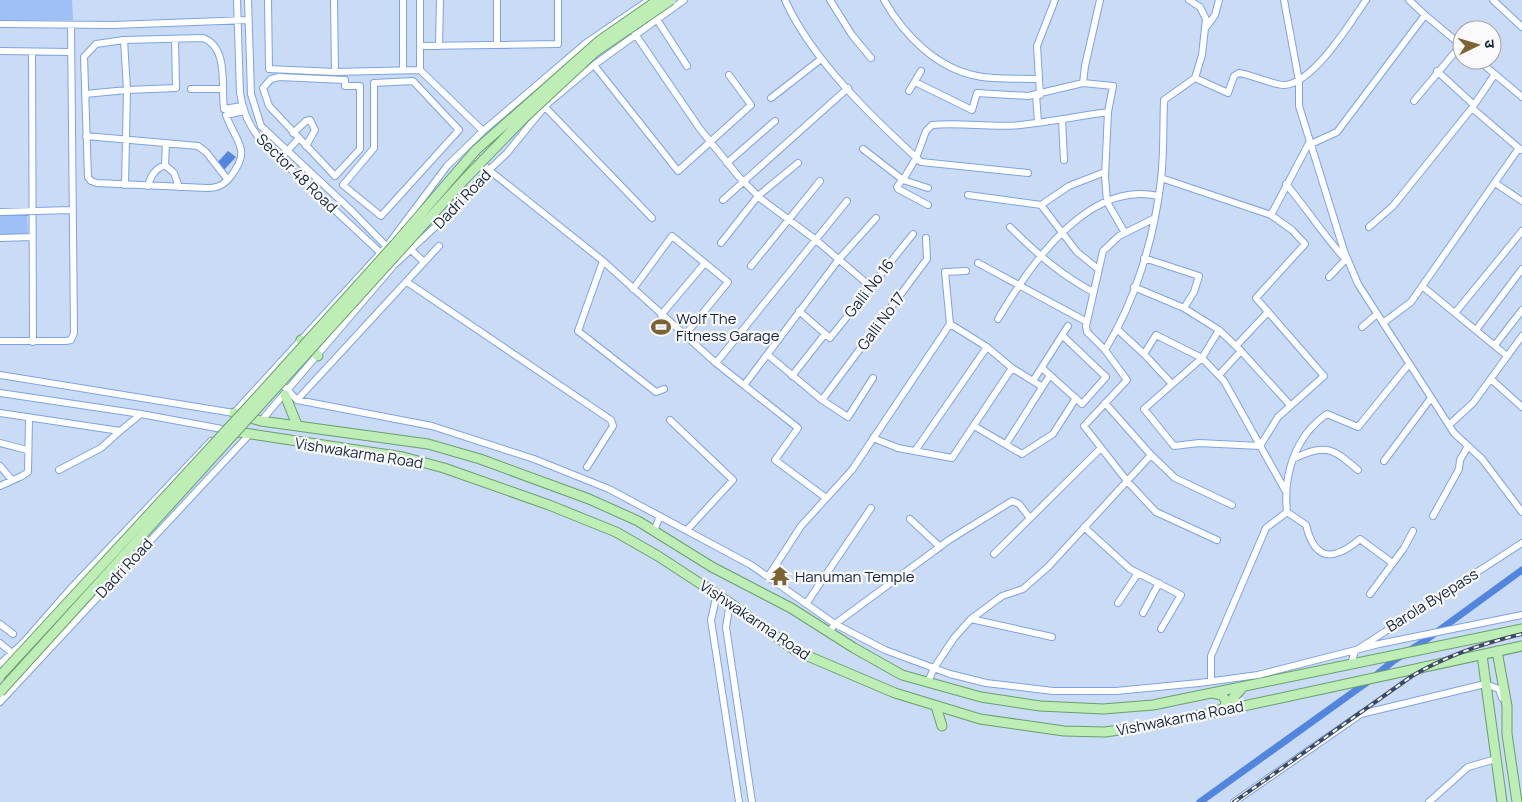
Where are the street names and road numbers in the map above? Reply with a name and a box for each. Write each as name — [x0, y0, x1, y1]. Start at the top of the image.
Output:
street label: Sector 48 Road — [252, 129, 342, 217]
street label: Dadri Road — [428, 165, 496, 233]
street label: Galli No 16 — [839, 254, 899, 322]
street label: Galli No 17 — [852, 288, 910, 354]
street label: Vishwakarma Road — [294, 433, 424, 473]
street label: Dadri Road — [91, 533, 157, 603]
street label: Barola Byepass — [1382, 563, 1482, 637]
street label: Vishwakarma Road — [696, 575, 814, 665]
street label: Vishwakarma Road — [1115, 695, 1245, 741]

